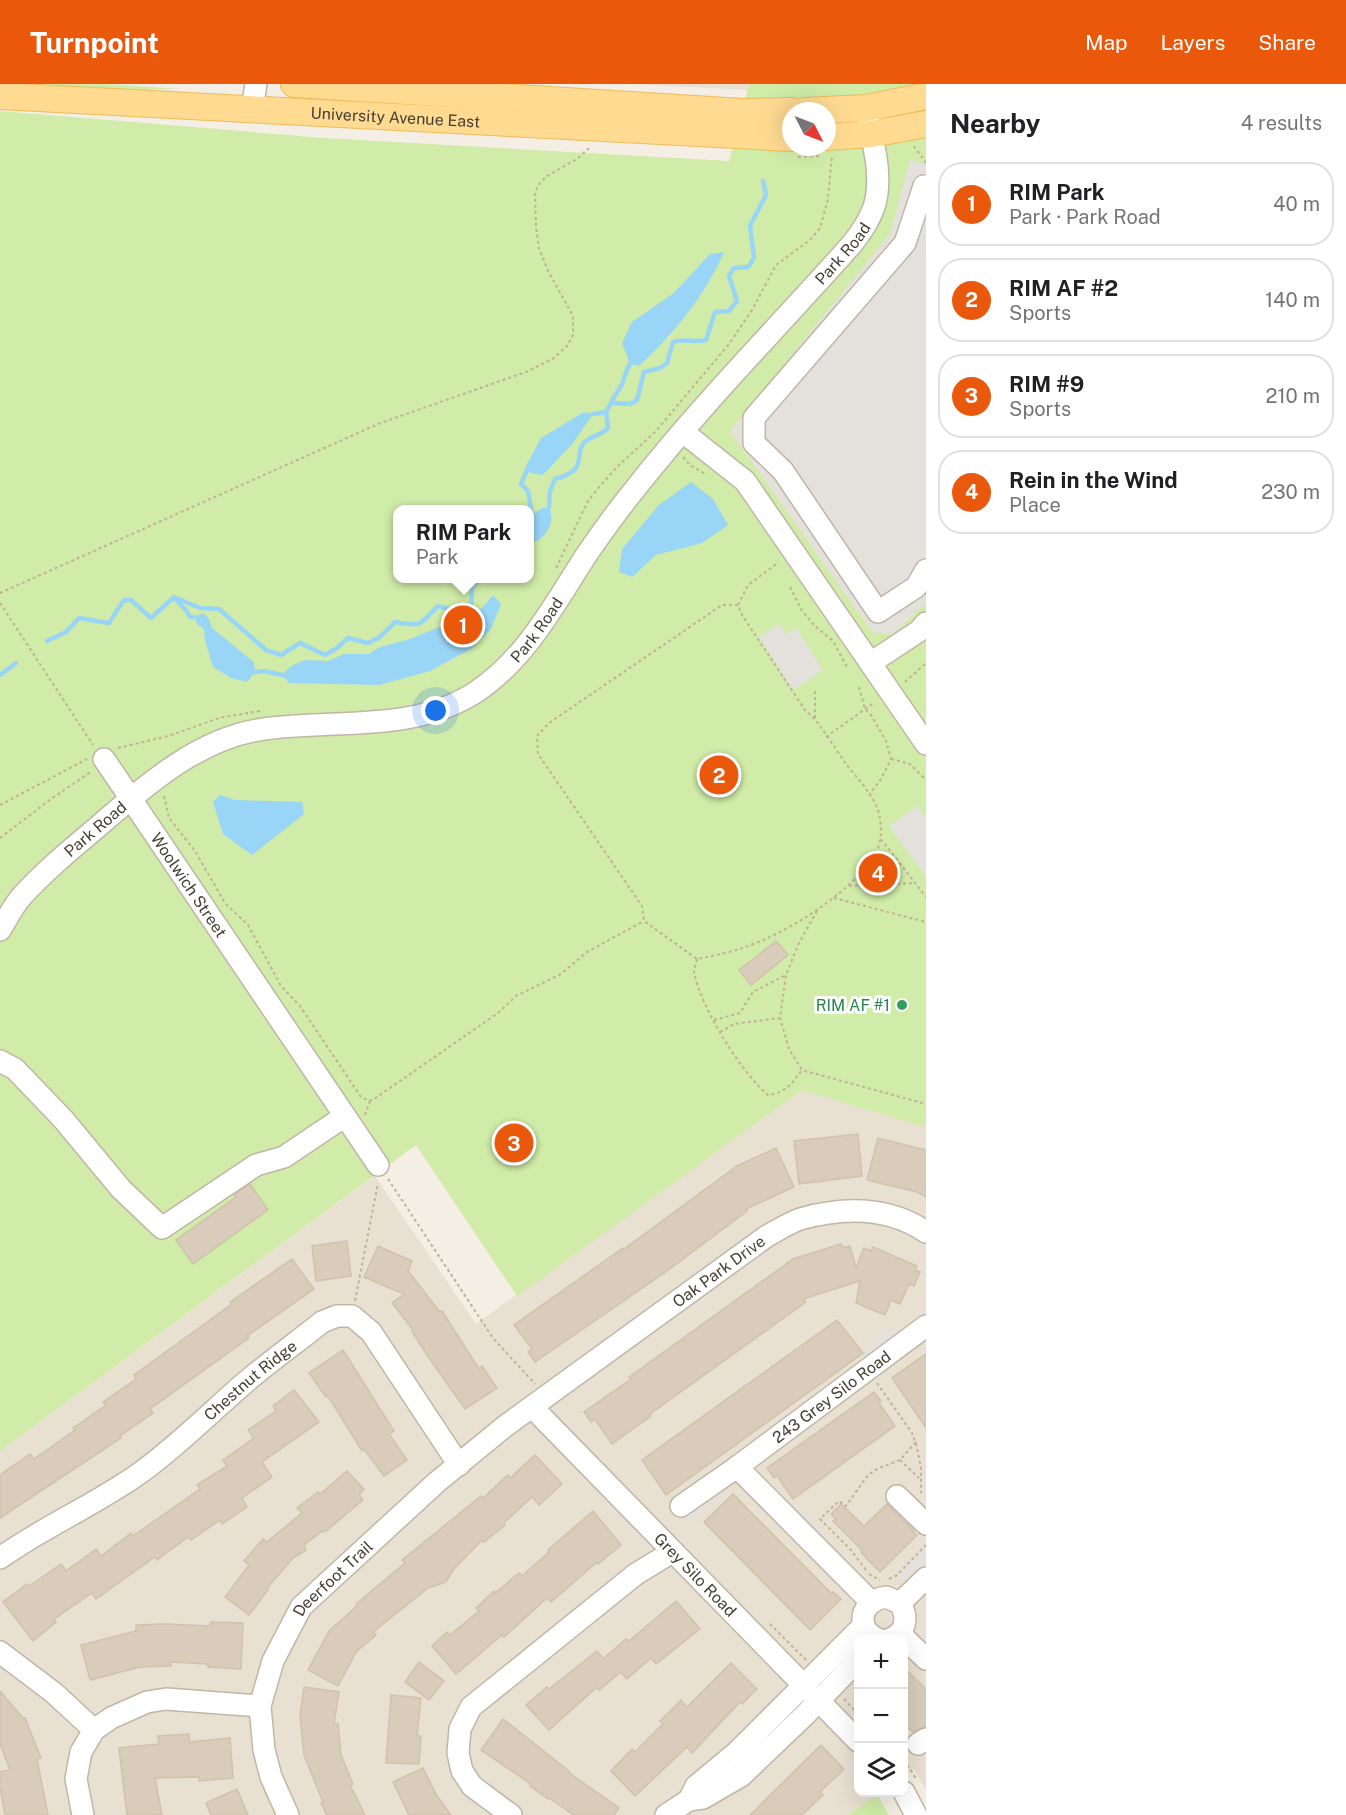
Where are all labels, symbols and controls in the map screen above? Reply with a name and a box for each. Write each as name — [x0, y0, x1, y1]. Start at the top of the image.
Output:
text: Turnpoint — [30, 26, 159, 59]
text: Map — [1085, 30, 1128, 55]
text: Layers — [1161, 30, 1225, 55]
text: Share — [1258, 30, 1316, 55]
north arrow — [782, 102, 836, 156]
street label: University Avenue East — [310, 104, 481, 131]
text: Nearby — [950, 108, 1040, 139]
text: 4 results — [1241, 111, 1322, 135]
text: RIM Park — [1009, 179, 1105, 205]
text: 1 — [967, 192, 976, 216]
text: 40 m — [1273, 192, 1320, 216]
text: Park · Park Road — [1009, 205, 1161, 229]
street label: Park Road — [811, 219, 875, 289]
text: RIM AF #2 — [1009, 275, 1118, 301]
text: 2 — [965, 288, 978, 312]
text: 140 m — [1265, 288, 1320, 312]
text: Sports — [1009, 301, 1071, 325]
text: RIM #9 — [1009, 371, 1084, 397]
text: 3 — [965, 384, 978, 408]
text: 210 m — [1266, 384, 1320, 408]
text: Sports — [1009, 397, 1071, 421]
text: Rein in the Wind — [1009, 467, 1178, 493]
text: 4 — [965, 480, 978, 504]
text: 230 m — [1261, 480, 1320, 504]
text: Place — [1009, 493, 1061, 517]
popup — [393, 505, 534, 583]
text: RIM Park — [416, 519, 511, 545]
text: Park — [416, 545, 458, 569]
street label: Park Road — [507, 594, 567, 667]
pin: 1 — [444, 602, 482, 648]
your location — [421, 696, 450, 725]
pin: 2 — [700, 752, 738, 798]
street label: Park Road — [60, 797, 130, 861]
street label: Woolwich Street — [147, 829, 231, 941]
pin: 4 — [858, 850, 898, 896]
place label: RIM AF #1 — [816, 996, 890, 1015]
marker: RIM AF #1 — [895, 998, 909, 1012]
pin: 3 — [494, 1120, 534, 1166]
street label: Oak Park Drive — [669, 1232, 769, 1311]
street label: Chestnut Ridge — [200, 1336, 301, 1425]
street label: 243 Grey Silo Road — [769, 1347, 895, 1447]
street label: Grey Silo Road — [650, 1529, 740, 1621]
street label: Deerfoot Trail — [289, 1537, 377, 1619]
map controls — [854, 1635, 908, 1797]
button: + — [854, 1635, 908, 1689]
button: − — [854, 1689, 908, 1743]
button: layers — [854, 1743, 908, 1797]

